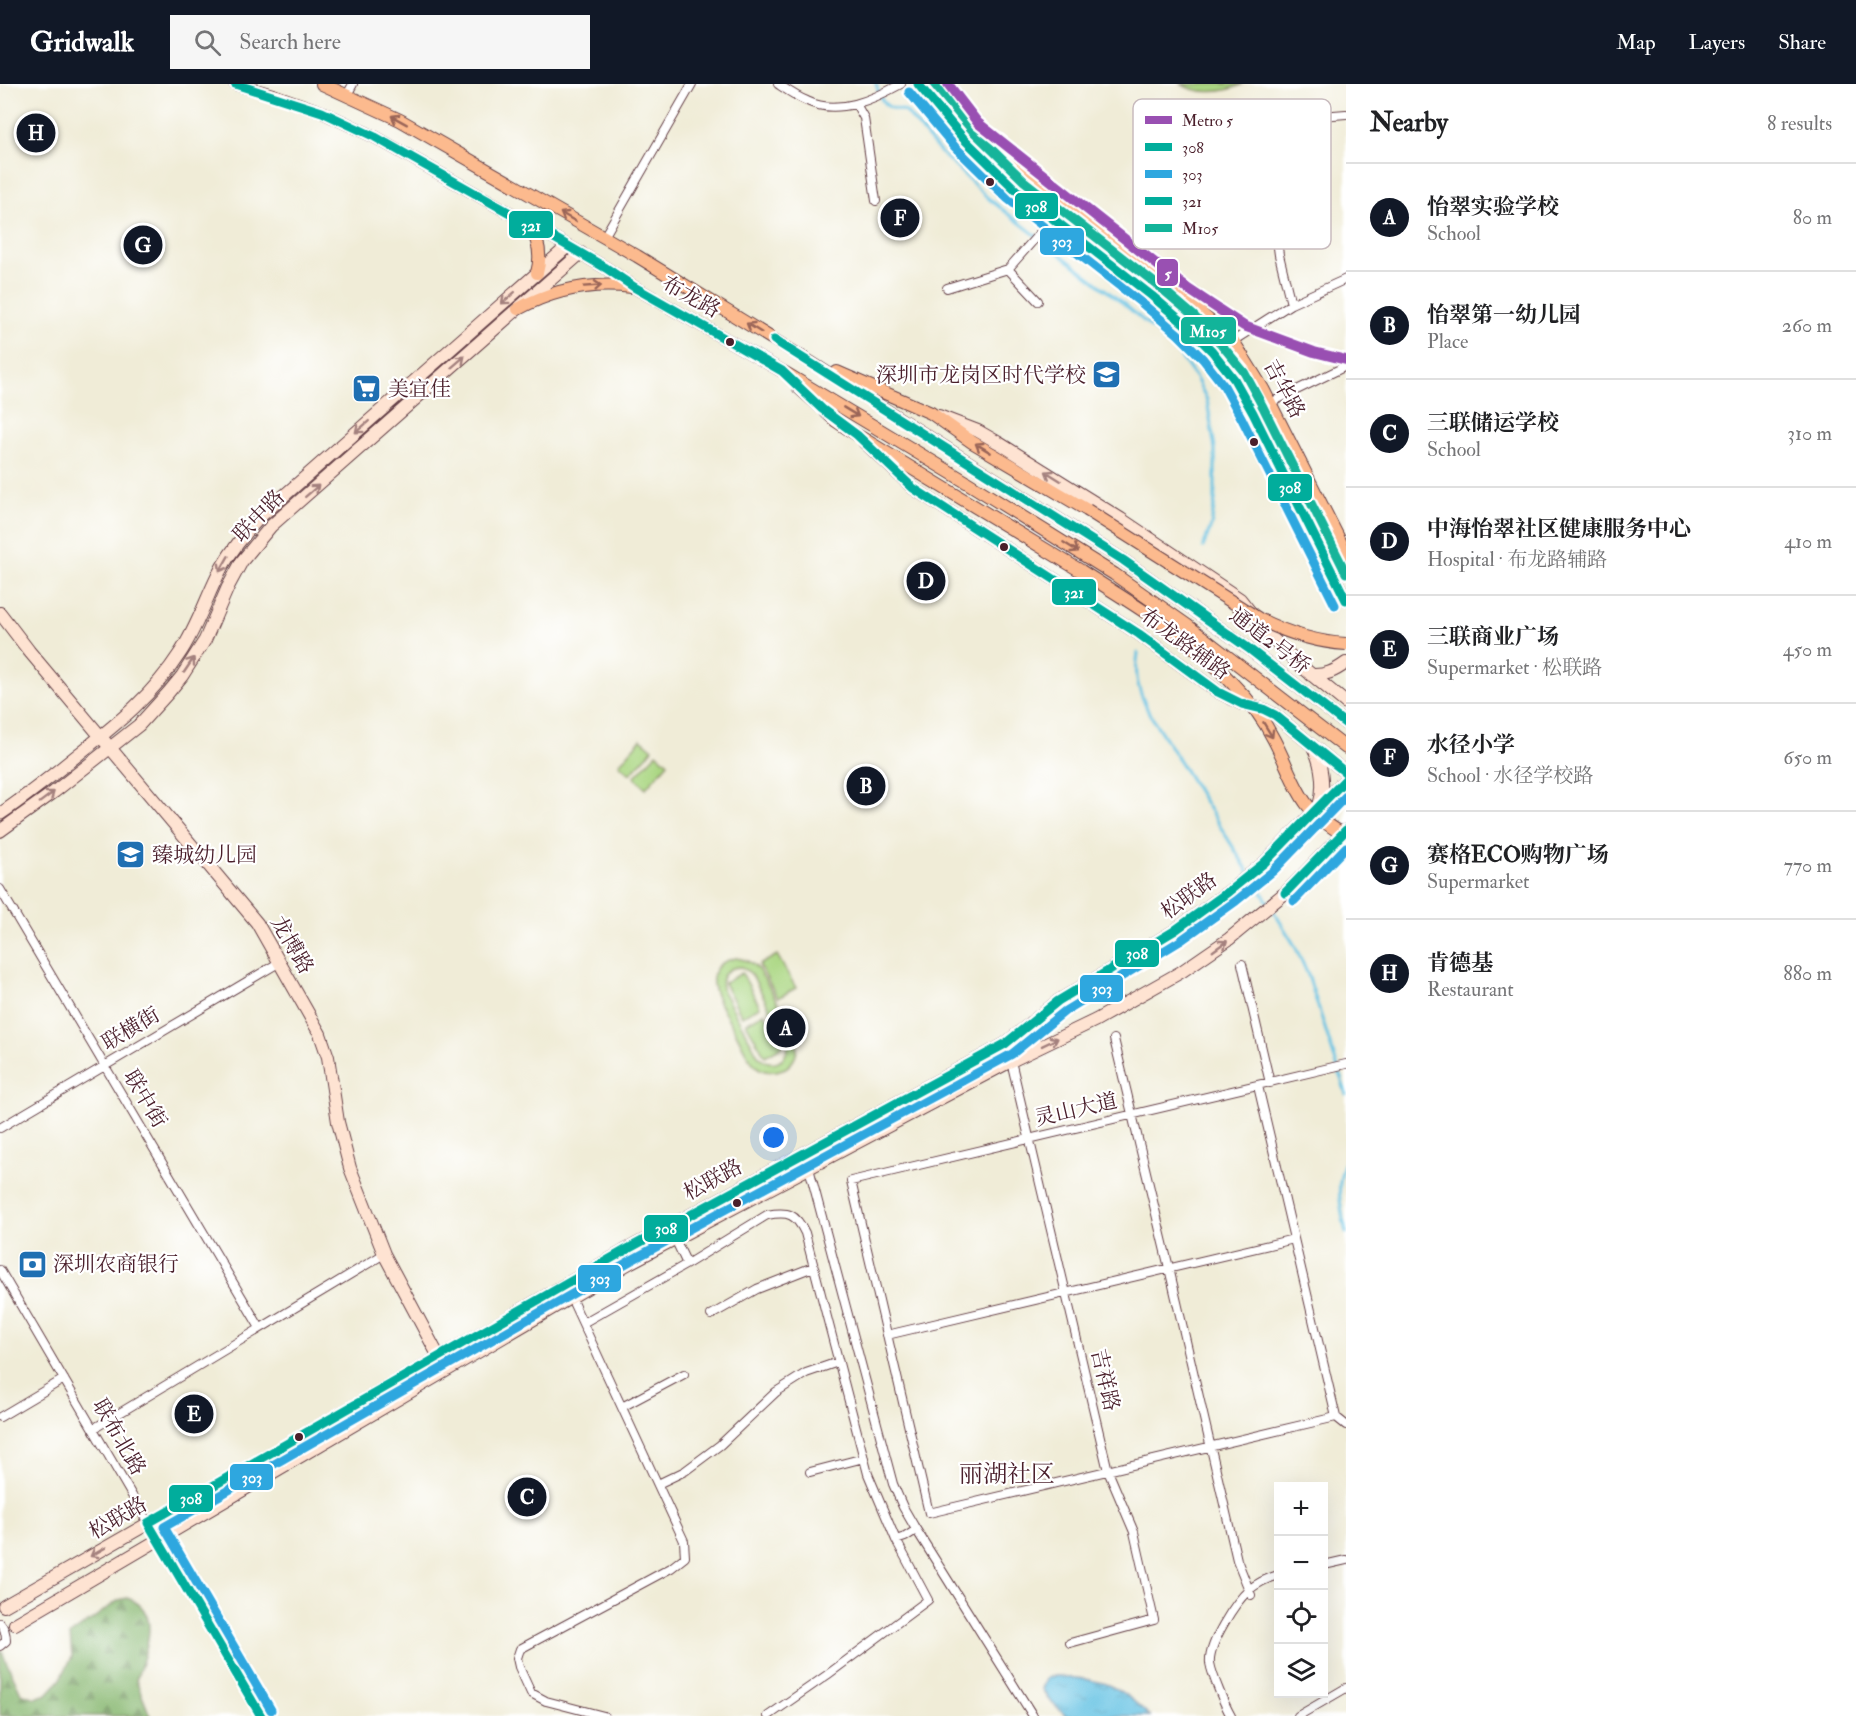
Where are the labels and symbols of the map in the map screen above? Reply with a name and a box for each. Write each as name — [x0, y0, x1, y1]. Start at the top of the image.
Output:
legend — [1133, 99, 1331, 249]
pin: H — [16, 110, 56, 156]
text: Metro 5 — [1182, 111, 1233, 131]
one-way arrow — [391, 114, 408, 126]
text: 308 — [1182, 138, 1204, 158]
text: 303 — [1182, 165, 1202, 185]
unlabelled marker — [984, 176, 996, 188]
line badge: 308 — [1014, 192, 1059, 220]
text: 321 — [1182, 192, 1202, 212]
pin: F — [880, 196, 920, 240]
text: 308 — [1025, 197, 1047, 217]
line badge: 321 — [508, 210, 554, 239]
one-way arrow — [560, 211, 577, 223]
text: 321 — [521, 216, 541, 236]
text: M105 — [1182, 219, 1218, 239]
pin: G — [124, 222, 162, 268]
line badge: 303 — [1039, 227, 1085, 256]
text: 303 — [1052, 232, 1072, 252]
line badge: 5 — [1156, 258, 1179, 287]
text: 5 — [1164, 264, 1172, 284]
street label: 布龙路 — [657, 270, 725, 324]
one-way arrow — [582, 280, 602, 291]
one-way arrow — [501, 291, 516, 305]
line badge: M105 — [1180, 316, 1237, 345]
one-way arrow — [746, 321, 763, 333]
text: M105 — [1189, 322, 1227, 342]
unlabelled marker — [724, 336, 736, 348]
one-way arrow — [450, 355, 465, 369]
street label: 吉华路 — [1257, 355, 1311, 423]
school or university icon: 深圳市龙岗区时代学校 — [1091, 359, 1123, 391]
place label: 深圳市龙岗区时代学校 — [876, 362, 1086, 389]
supermarket icon: 美宜佳 — [351, 373, 383, 405]
place label: 美宜佳 — [388, 376, 451, 403]
one-way arrow — [842, 407, 859, 419]
one-way arrow — [355, 420, 370, 434]
unlabelled marker — [1248, 436, 1260, 448]
one-way arrow — [975, 442, 992, 454]
one-way arrow — [1045, 470, 1062, 482]
line badge: 308 — [1267, 473, 1313, 502]
text: 308 — [1279, 478, 1301, 498]
street label: 联中路 — [227, 484, 291, 548]
one-way arrow — [304, 484, 319, 498]
unlabelled marker — [998, 541, 1010, 553]
one-way arrow — [1062, 541, 1079, 553]
one-way arrow — [218, 555, 230, 572]
pin: D — [906, 558, 946, 604]
line badge: 321 — [1051, 578, 1097, 606]
text: 321 — [1064, 583, 1084, 603]
street label: 布龙路辅路 — [1135, 602, 1235, 686]
street label: 通道2号桥 — [1224, 602, 1316, 680]
one-way arrow — [184, 657, 196, 674]
one-way arrow — [1262, 721, 1274, 738]
pin: B — [846, 764, 886, 808]
one-way arrow — [39, 791, 55, 803]
school or university icon: 臻城幼儿园 — [115, 839, 147, 871]
place label: 臻城幼儿园 — [152, 842, 257, 869]
street label: 松联路 — [1156, 867, 1222, 925]
street label: 龙博路 — [265, 911, 319, 979]
line badge: 308 — [1114, 939, 1160, 968]
one-way arrow — [1211, 940, 1227, 952]
text: 308 — [1126, 944, 1148, 964]
line badge: 303 — [1079, 974, 1124, 1003]
text: 303 — [1092, 979, 1112, 999]
street label: 联横街 — [97, 1001, 165, 1057]
pin: A — [766, 1006, 806, 1050]
one-way arrow — [1041, 1035, 1059, 1047]
street label: 联中街 — [117, 1065, 173, 1133]
street label: 灵山大道 — [1032, 1087, 1120, 1133]
your location — [759, 1123, 788, 1152]
street label: 松联路 — [679, 1153, 747, 1207]
unlabelled marker — [731, 1197, 743, 1209]
line badge: 308 — [643, 1214, 689, 1243]
text: 308 — [655, 1219, 677, 1239]
bank icon: 深圳农商银行 — [16, 1248, 48, 1280]
place label: 深圳农商银行 — [53, 1251, 179, 1278]
line badge: 303 — [577, 1264, 622, 1293]
text: 303 — [590, 1269, 610, 1289]
street label: 吉祥路 — [1085, 1346, 1125, 1414]
pin: E — [174, 1392, 214, 1436]
street label: 联布北路 — [86, 1394, 152, 1480]
unlabelled marker — [293, 1431, 305, 1443]
district label: 丽湖社区 — [959, 1459, 1055, 1490]
line badge: 303 — [229, 1463, 274, 1491]
text: 303 — [242, 1468, 262, 1488]
pin: C — [508, 1474, 546, 1520]
line badge: 308 — [168, 1484, 214, 1513]
text: 308 — [180, 1489, 202, 1509]
street label: 松联路 — [84, 1491, 152, 1545]
one-way arrow — [89, 1547, 107, 1558]

